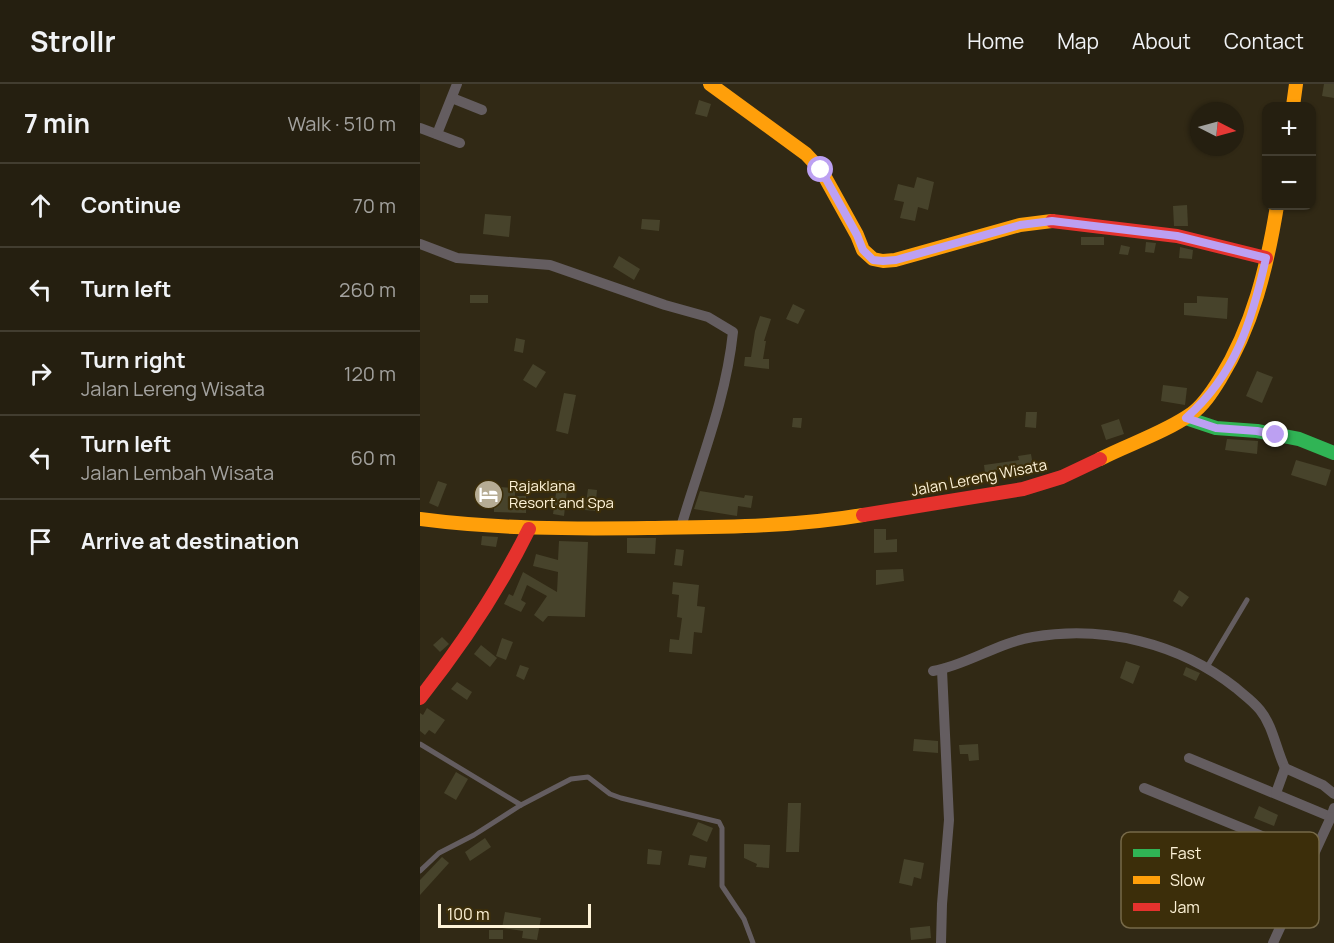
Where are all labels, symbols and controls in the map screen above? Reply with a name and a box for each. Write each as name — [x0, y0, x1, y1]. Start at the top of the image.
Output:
text: Strollr — [30, 22, 116, 60]
text: Home — [967, 27, 1024, 55]
text: Map — [1057, 27, 1099, 55]
text: About — [1132, 27, 1191, 55]
text: Contact — [1224, 27, 1304, 55]
north arrow — [1190, 102, 1244, 156]
map controls — [1262, 102, 1316, 210]
button: + — [1262, 102, 1316, 156]
text: 7 min — [24, 105, 90, 141]
text: Walk · 510 m — [287, 110, 396, 137]
route start — [807, 156, 833, 182]
button: − — [1262, 156, 1316, 210]
icon: ahead — [24, 189, 57, 222]
text: Continue — [81, 190, 181, 220]
text: 70 m — [353, 192, 396, 219]
icon: left — [24, 273, 57, 306]
text: Turn left — [81, 274, 171, 304]
text: 260 m — [339, 276, 396, 303]
text: Turn right — [81, 345, 186, 375]
icon: right — [24, 357, 57, 390]
text: 120 m — [344, 360, 396, 387]
text: Jalan Lereng Wisata — [81, 375, 265, 402]
route end — [1262, 421, 1288, 447]
text: Turn left — [81, 429, 171, 459]
icon: left — [24, 441, 57, 474]
text: 60 m — [350, 444, 396, 471]
street label: Jalan Lereng Wisata — [909, 454, 1049, 501]
text: Jalan Lembah Wisata — [81, 459, 274, 486]
place label: Rajaklana Resort and Spa — [509, 475, 614, 513]
hotel icon: Rajaklana Resort and Spa — [472, 479, 504, 511]
icon: arrive — [24, 525, 57, 558]
text: Arrive at destination — [81, 526, 299, 556]
legend — [1121, 832, 1319, 928]
text: Fast — [1170, 842, 1201, 864]
text: Slow — [1170, 869, 1205, 891]
text: Jam — [1170, 896, 1200, 918]
scale bar — [438, 901, 591, 928]
text: 100 m — [447, 903, 490, 925]

